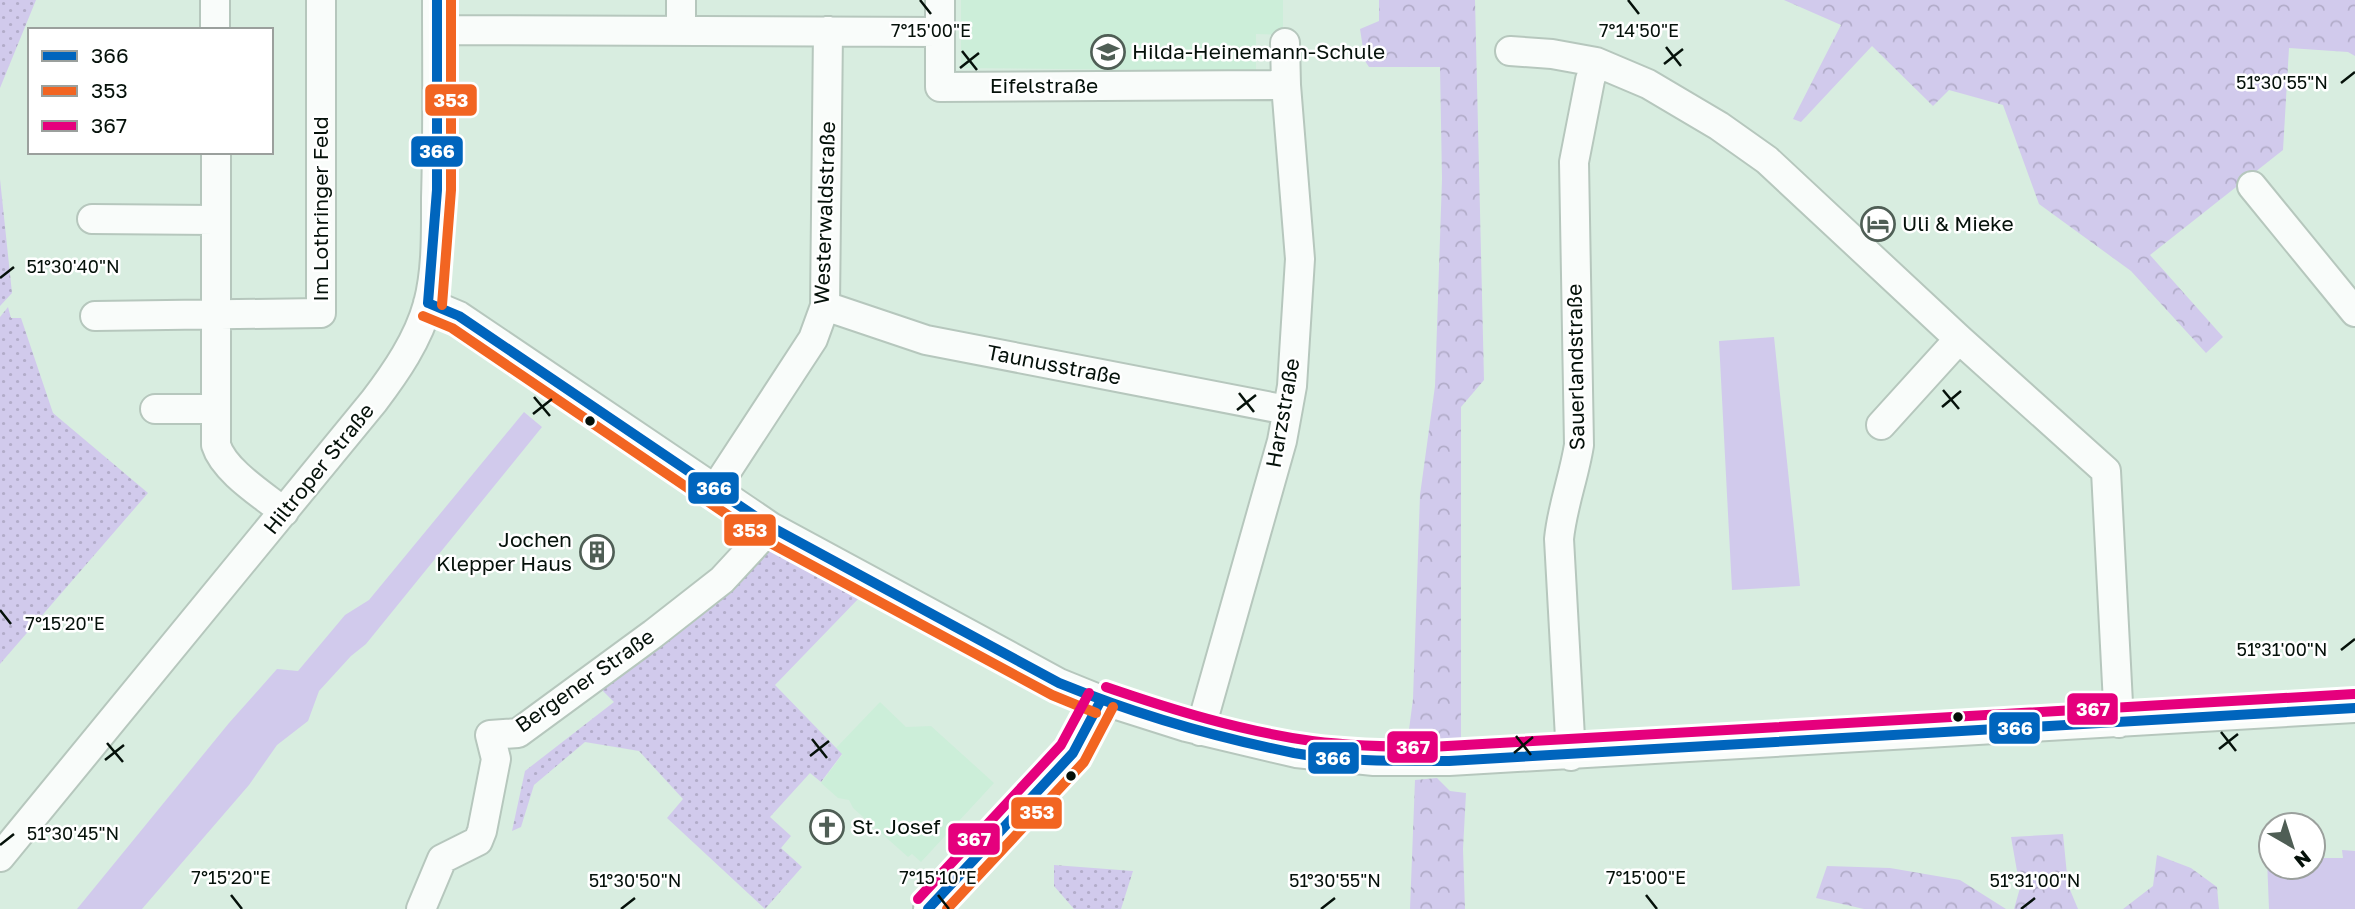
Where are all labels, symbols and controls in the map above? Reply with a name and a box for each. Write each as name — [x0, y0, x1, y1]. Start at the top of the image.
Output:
text: 7°15'00"E — [891, 19, 971, 41]
text: 7°14'50"E — [1599, 19, 1679, 41]
legend — [28, 28, 273, 154]
school or university icon: Hilda-Heinemann-Schule — [1089, 33, 1127, 71]
place label: Hilda-Heinemann-Schule — [1132, 38, 1385, 64]
text: 366 — [91, 42, 129, 68]
text: 51°30'55"N — [2236, 71, 2328, 93]
street label: Eifelstraße — [990, 72, 1098, 98]
text: 353 — [91, 77, 128, 103]
line badge: 353 — [424, 83, 478, 117]
text: 353 — [434, 88, 468, 111]
text: 367 — [91, 112, 127, 138]
street label: Im Lothringer Feld — [307, 116, 333, 302]
street label: Westerwaldstraße — [808, 121, 840, 305]
line badge: 366 — [410, 135, 464, 168]
text: 366 — [419, 139, 455, 162]
hotel icon: Uli & Mieke — [1859, 205, 1897, 243]
place label: Uli & Mieke — [1902, 210, 2014, 236]
text: 51°30'40"N — [26, 255, 120, 277]
street label: Sauerlandstraße — [1561, 284, 1589, 450]
street label: Taunusstraße — [985, 338, 1124, 390]
street label: Harzstraße — [1260, 356, 1304, 470]
street label: Hiltroper Straße — [257, 398, 379, 539]
unlabelled marker — [583, 414, 597, 428]
line badge: 366 — [687, 471, 740, 505]
text: 366 — [696, 476, 732, 499]
line badge: 353 — [723, 513, 777, 547]
text: 353 — [733, 518, 767, 541]
place label: Jochen Klepper Haus — [436, 526, 572, 576]
building icon: Jochen Klepper Haus — [578, 533, 616, 571]
text: 7°15'20"E — [25, 612, 105, 634]
street label: Bergener Straße — [510, 623, 659, 738]
text: 51°31'00"N — [2237, 638, 2328, 660]
line badge: 367 — [2066, 692, 2119, 726]
text: 367 — [2076, 697, 2110, 720]
unlabelled marker — [1951, 710, 1965, 724]
line badge: 366 — [1988, 711, 2041, 745]
text: 366 — [1997, 716, 2033, 739]
line badge: 367 — [1386, 730, 1439, 764]
text: 367 — [1396, 735, 1430, 758]
line badge: 366 — [1307, 741, 1360, 775]
text: 366 — [1315, 746, 1351, 769]
unlabelled marker — [1064, 769, 1078, 783]
line badge: 353 — [1010, 796, 1063, 830]
text: 353 — [1020, 800, 1054, 823]
church icon: St. Josef — [808, 808, 846, 846]
north arrow — [2257, 811, 2327, 881]
place label: St. Josef — [852, 813, 941, 839]
text: 51°30'45"N — [27, 822, 119, 844]
line badge: 367 — [947, 822, 1001, 856]
text: 367 — [957, 827, 991, 850]
text: N — [2290, 846, 2316, 873]
text: 7°15'20"E — [191, 866, 271, 888]
text: 7°15'10"E — [899, 866, 977, 888]
text: 7°15'00"E — [1606, 866, 1686, 888]
text: 51°30'50"N — [589, 869, 681, 891]
text: 51°30'55"N — [1289, 869, 1381, 891]
text: 51°31'00"N — [1990, 869, 2081, 891]

